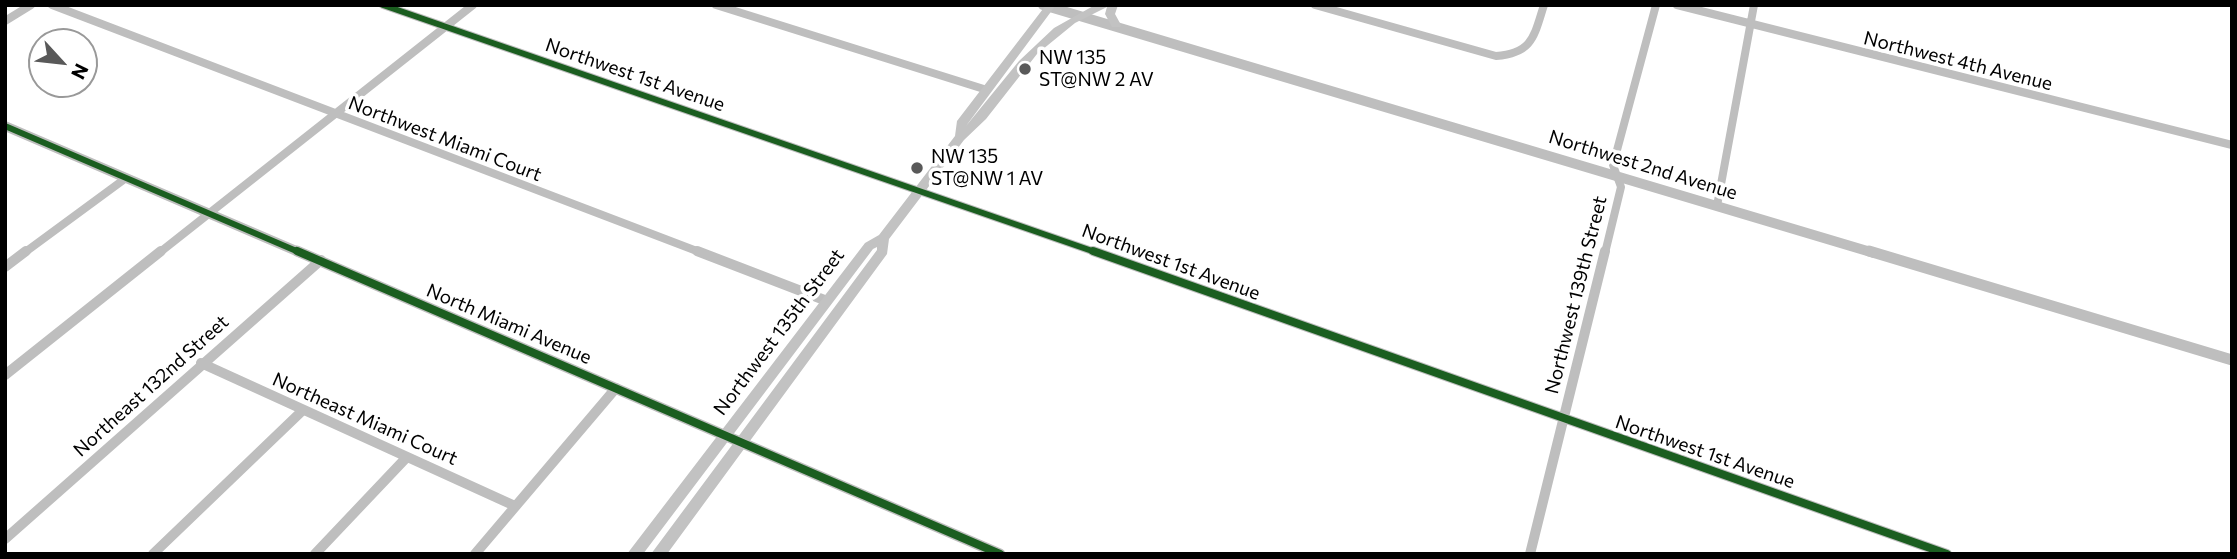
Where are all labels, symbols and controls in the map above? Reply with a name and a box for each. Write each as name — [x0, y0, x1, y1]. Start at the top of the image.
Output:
street label: Northwest 4th Avenue — [1861, 27, 2055, 95]
north arrow — [28, 28, 98, 98]
street label: Northwest 1st Avenue — [542, 34, 728, 116]
place label: NW 135 ST@NW 2 AV — [1039, 47, 1154, 91]
text: N — [67, 60, 94, 83]
marker: NW 135 ST@NW 2 AV — [1017, 61, 1033, 77]
street label: Northwest Miami Court — [345, 92, 545, 186]
street label: Northwest 2nd Avenue — [1546, 125, 1740, 205]
place label: NW 135 ST@NW 1 AV — [931, 146, 1043, 190]
marker: NW 135 ST@NW 1 AV — [909, 160, 925, 176]
street label: Northwest 139th Street — [1540, 194, 1612, 396]
street label: Northwest 1st Avenue — [1079, 219, 1263, 305]
street label: Northwest 135th Street — [709, 244, 849, 420]
street label: North Miami Avenue — [423, 279, 595, 369]
street label: Northeast 132nd Street — [69, 310, 233, 462]
street label: Northeast Miami Court — [269, 368, 461, 470]
street label: Northwest 1st Avenue — [1612, 411, 1798, 493]

